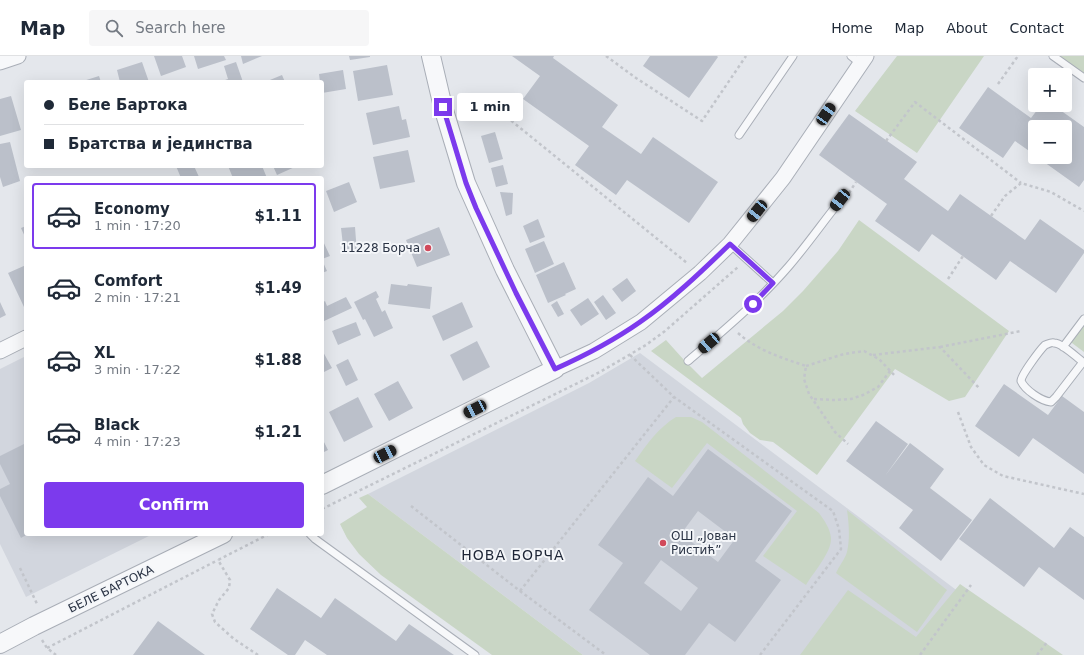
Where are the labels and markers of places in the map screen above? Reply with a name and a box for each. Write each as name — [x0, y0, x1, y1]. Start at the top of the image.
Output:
place label: 11228 Борча — [340, 241, 420, 255]
marker: 11228 Борча — [423, 243, 433, 253]
place label: ОШ „Јован Ристић” — [671, 529, 736, 557]
marker: ОШ „Јован Ристић” — [658, 538, 668, 548]

